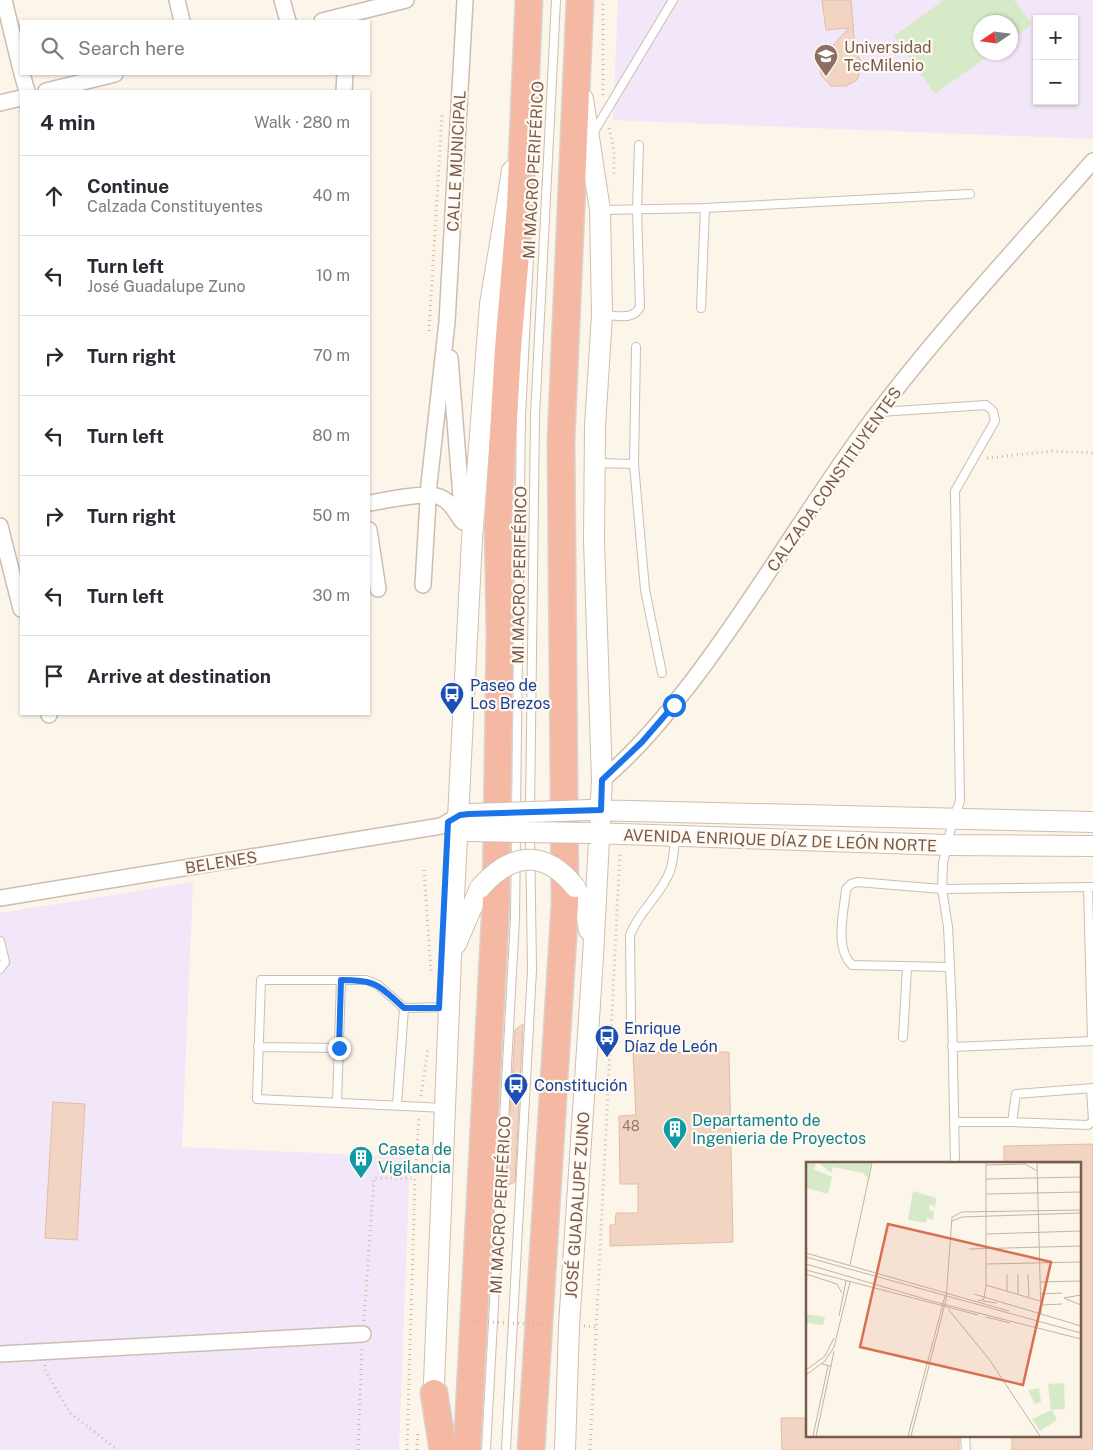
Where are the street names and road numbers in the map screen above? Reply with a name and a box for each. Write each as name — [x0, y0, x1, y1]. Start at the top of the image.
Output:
street label: MI MACRO PERIFÉRICO — [518, 81, 548, 259]
street label: CALLE MUNICIPAL — [443, 90, 470, 232]
street label: CALZADA CONSTITUYENTES — [763, 383, 906, 575]
street label: MI MACRO PERIFÉRICO — [507, 486, 531, 664]
street label: AVENIDA ENRIQUE DÍAZ DE LEÓN NORTE — [623, 825, 937, 855]
street label: BELENES — [184, 847, 259, 878]
street label: JOSÉ GUADALUPE ZUNO — [560, 1111, 594, 1299]
street label: MI MACRO PERIFÉRICO — [485, 1116, 515, 1294]

